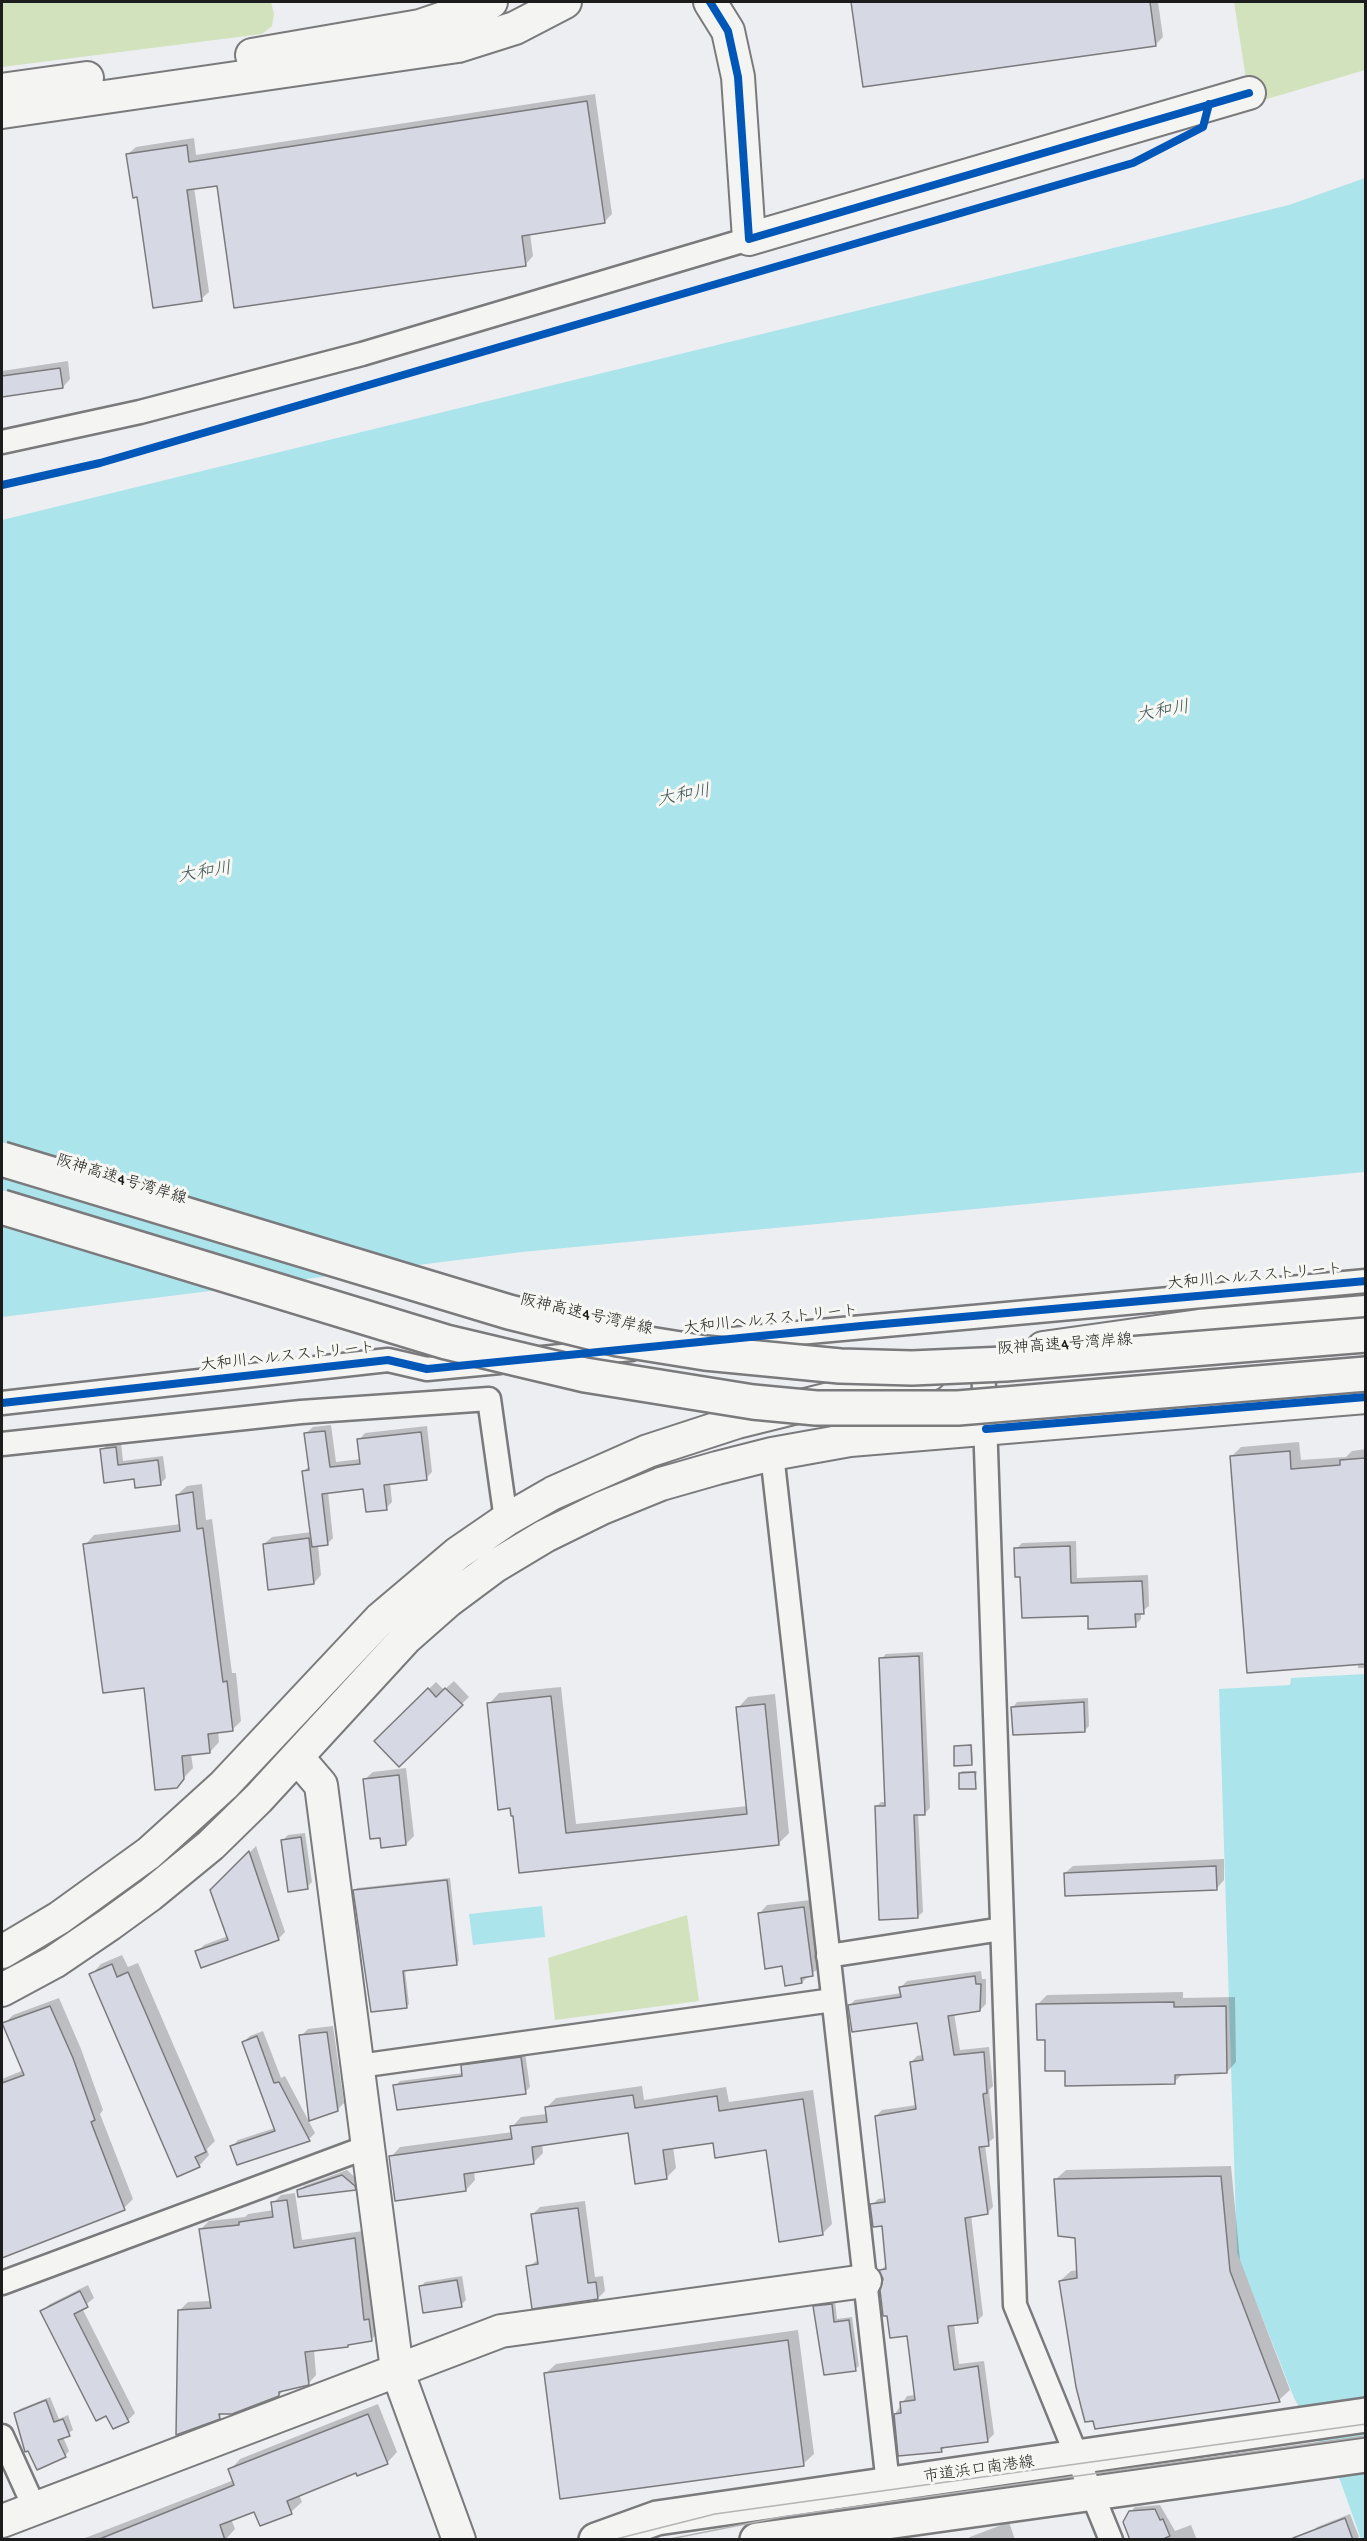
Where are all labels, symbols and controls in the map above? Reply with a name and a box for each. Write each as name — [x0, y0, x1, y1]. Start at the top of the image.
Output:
water label: 大和川 — [1135, 698, 1191, 728]
water label: 大和川 — [656, 782, 712, 812]
water label: 大和川 — [177, 859, 233, 889]
street label: 阪神高速4号湾岸線 — [53, 1152, 189, 1210]
street label: 大和川ヘルスストリート — [1166, 1261, 1344, 1295]
street label: 阪神高速4号湾岸線 — [518, 1291, 654, 1341]
street label: 大和川ヘルスストリート — [682, 1302, 860, 1340]
street label: 阪神高速4号湾岸線 — [997, 1332, 1133, 1360]
street label: 大和川ヘルスストリート — [199, 1339, 377, 1377]
street label: 市道浜口南港線 — [922, 2454, 1036, 2488]

